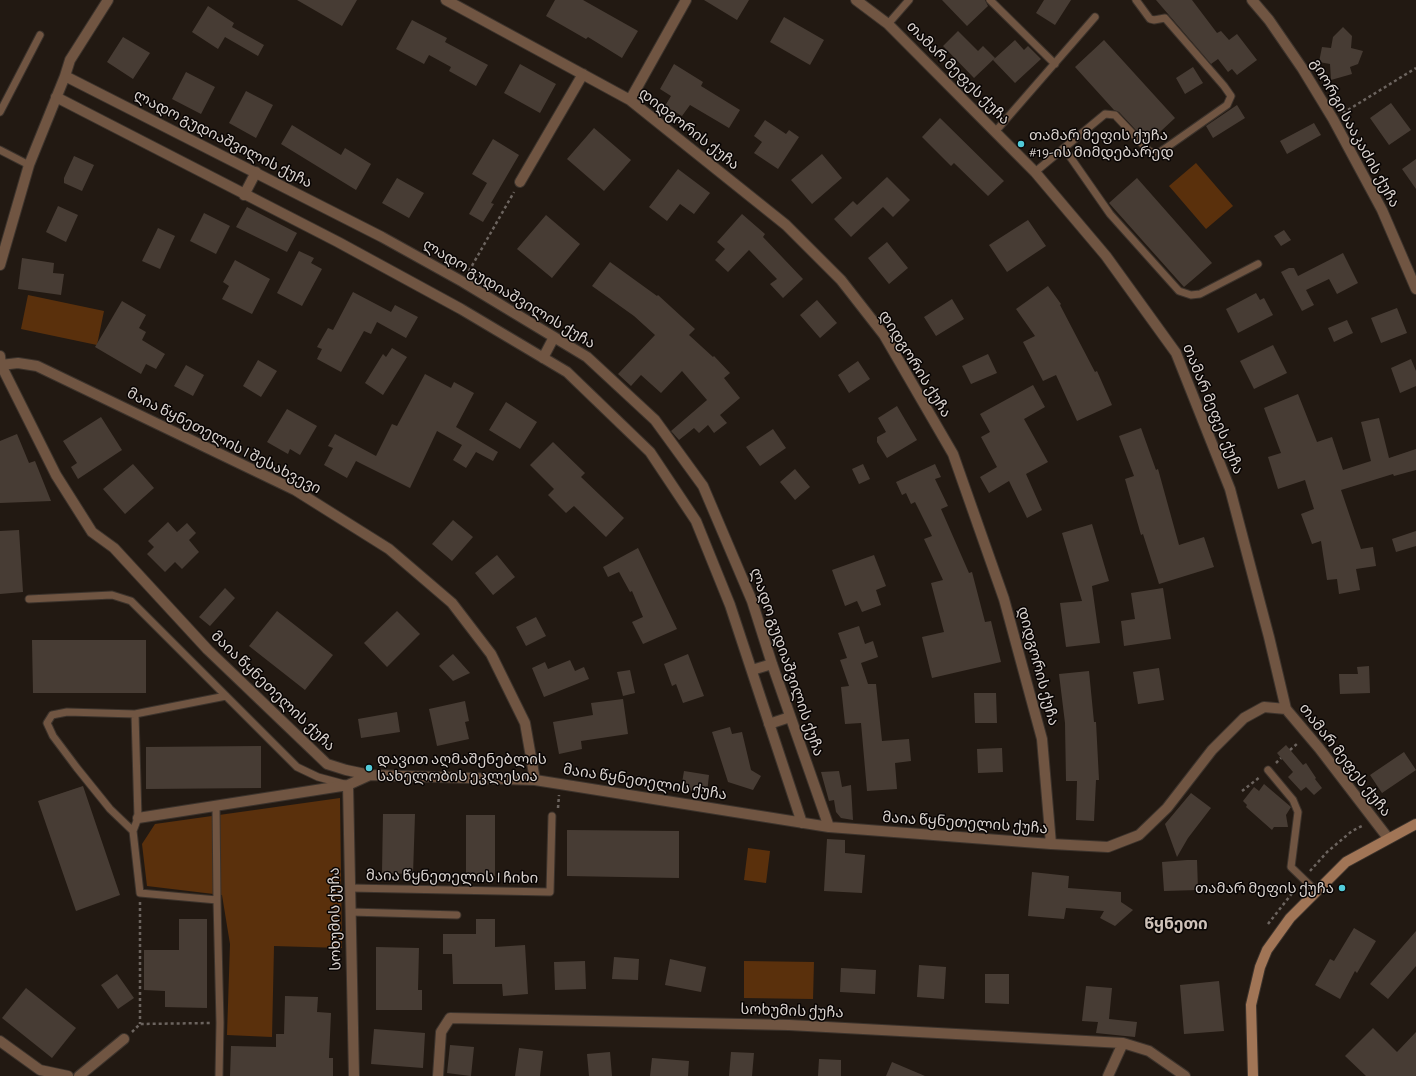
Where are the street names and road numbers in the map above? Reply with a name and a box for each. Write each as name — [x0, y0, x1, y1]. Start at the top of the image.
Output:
street label: თამარ მეფეს ქუჩა — [902, 17, 1014, 129]
street label: გიორგი სააკაძის ქუჩა — [1307, 55, 1403, 211]
street label: დიდგორის ქუჩა — [635, 84, 743, 174]
street label: ლადო გუდიაშვილის ქუჩა — [131, 86, 315, 192]
street label: ლადო გუდიაშვილის ქუჩა — [420, 235, 598, 353]
street label: დიდგორის ქუჩა — [875, 307, 955, 421]
street label: თამარ მეფეს ქუჩა — [1179, 341, 1247, 477]
street label: მაია წყნეთელის I შესახვევი — [124, 384, 324, 498]
street label: ლადო გუდიაშვილის ქუჩა — [746, 566, 828, 758]
street label: დიდგორის ქუჩა — [1013, 604, 1063, 728]
street label: მაია წყნეთელის ქუჩა — [207, 627, 339, 755]
street label: თამარ მეფეს ქუჩა — [1295, 700, 1395, 820]
street label: მაია წყნეთელის ქუჩა — [562, 760, 728, 804]
street label: მაია წყნეთელის ქუჩა — [882, 808, 1048, 838]
street label: მაია წყნეთელის I ჩიხი — [366, 866, 538, 888]
street label: სოხუმის ქუჩა — [325, 867, 345, 971]
street label: სოხუმის ქუჩა — [740, 1000, 844, 1022]

